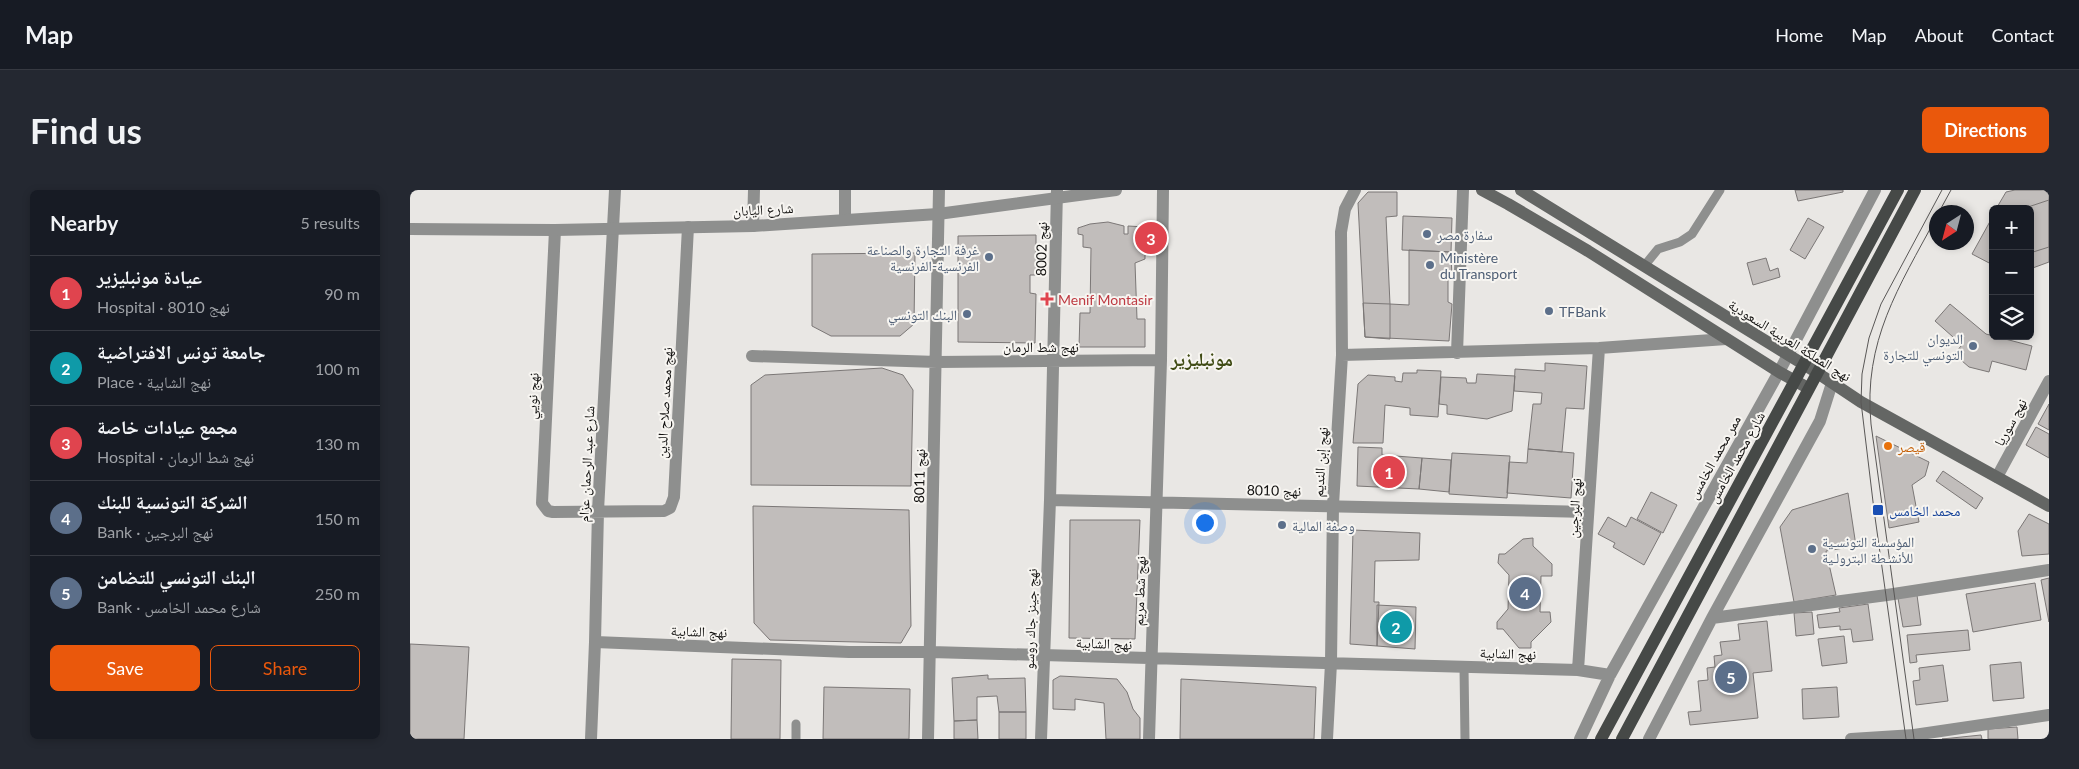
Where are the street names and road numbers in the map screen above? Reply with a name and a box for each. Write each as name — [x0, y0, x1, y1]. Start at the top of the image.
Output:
street label: شارع اليابان — [732, 199, 794, 221]
street label: نهج 8002 — [1032, 221, 1052, 276]
street label: نهج المملكة العربية السعودية — [1725, 295, 1854, 386]
street label: نهج شط الرمان — [1003, 338, 1079, 357]
street label: نهج محمد صلاح الدين — [653, 347, 677, 459]
street label: نهج نويي — [522, 372, 545, 420]
street label: نهج سوريا — [1990, 395, 2032, 450]
street label: شارع عبد الرحمان عزام — [574, 405, 600, 523]
street label: شارع محمد الخامس — [1704, 408, 1770, 507]
street label: ممر محمد الخامس — [1684, 412, 1745, 502]
street label: نهج إبن النديم — [1309, 426, 1333, 498]
street label: نهج 8011 — [910, 448, 930, 503]
street label: نهج البرجين — [1563, 477, 1587, 539]
street label: نهج 8010 — [1247, 481, 1302, 501]
street label: نهج شط مريم — [1129, 556, 1151, 626]
street label: نهج جينز جاك روسو — [1020, 568, 1042, 670]
street label: نهج الشابية — [670, 622, 728, 642]
street label: نهج الشابية — [1075, 634, 1133, 654]
street label: نهج الشابية — [1479, 644, 1537, 664]

